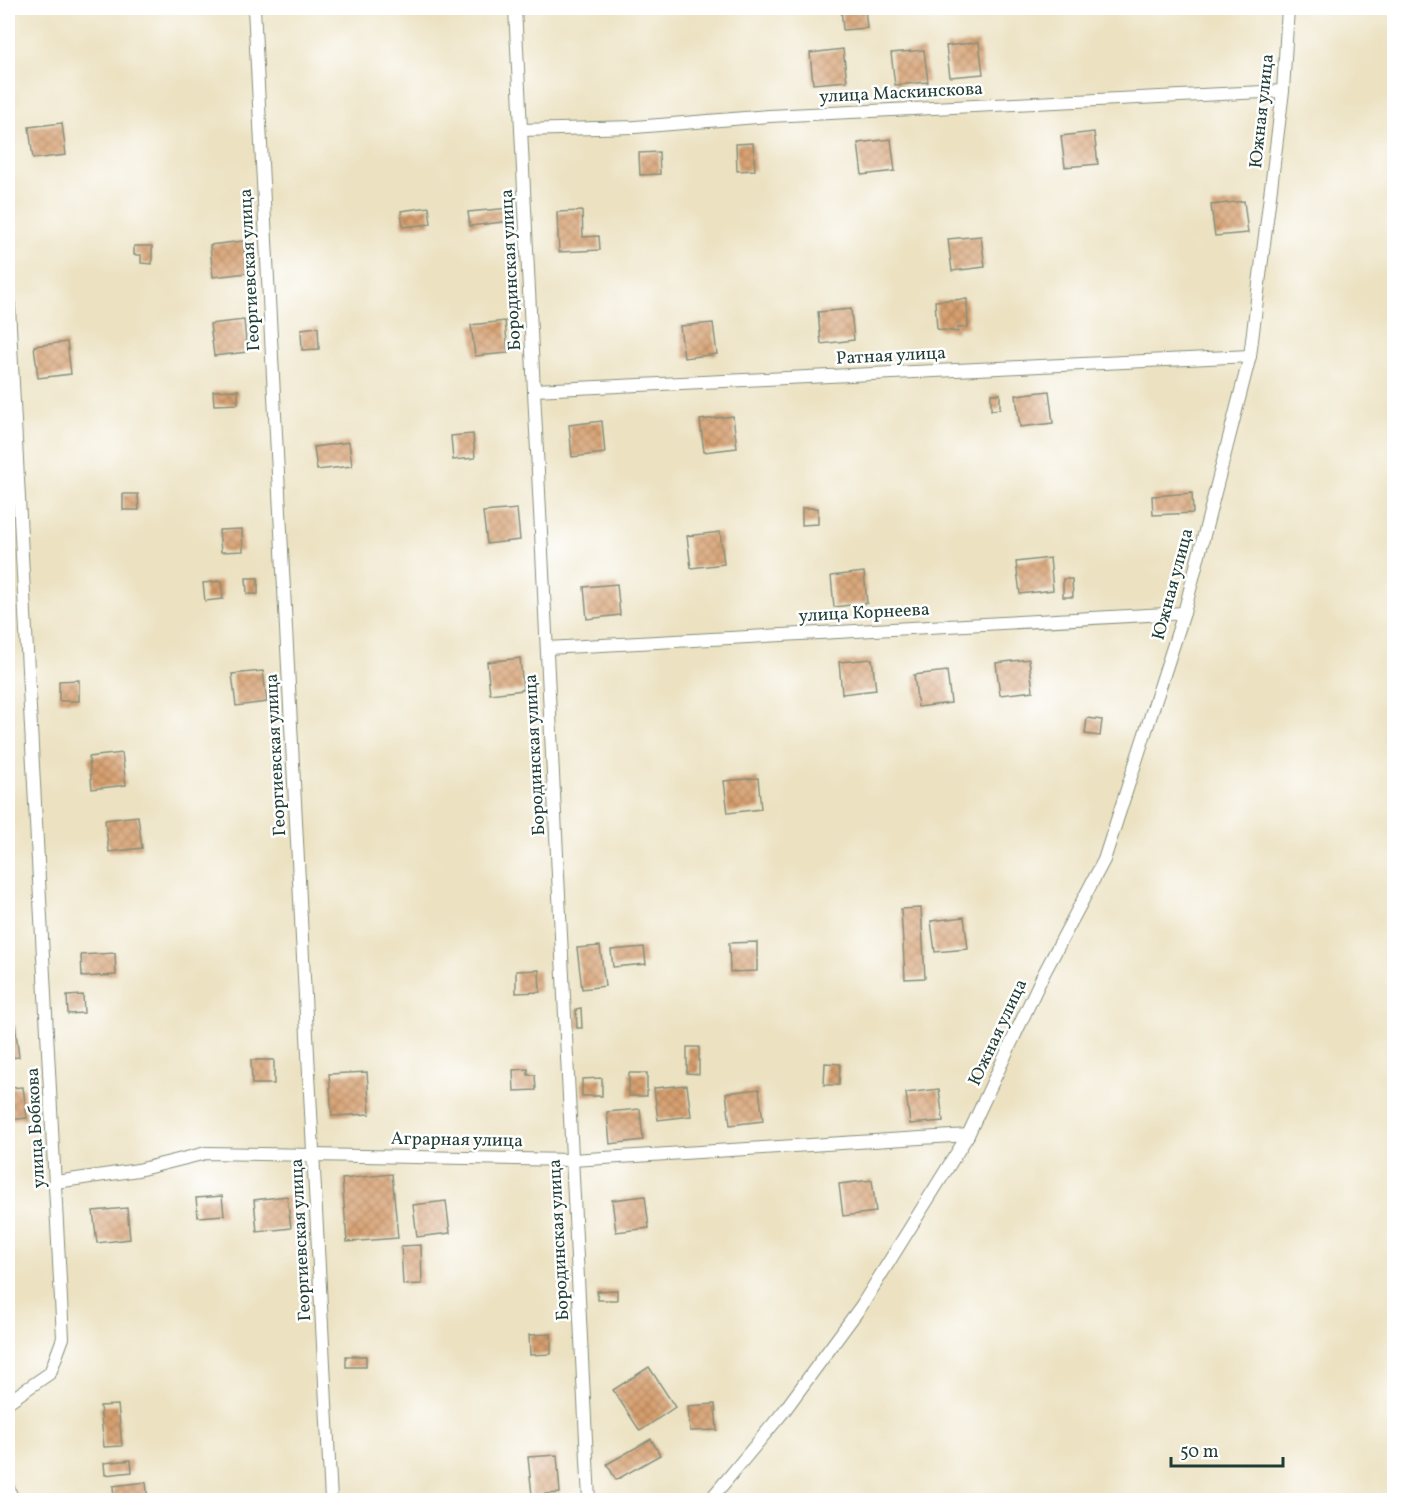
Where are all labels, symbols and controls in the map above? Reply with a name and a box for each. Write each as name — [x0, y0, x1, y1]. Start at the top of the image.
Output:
street label: Южная улица — [1244, 53, 1281, 170]
street label: улица Маскинскова — [819, 77, 984, 110]
street label: Георгиевская улица — [234, 188, 267, 352]
street label: Бородинская улица — [495, 188, 528, 351]
street label: Ратная улица — [835, 341, 947, 372]
street label: Южная улица — [1146, 526, 1200, 643]
street label: улица Корнеева — [798, 598, 930, 629]
street label: Георгиевская улица — [260, 673, 293, 837]
street label: Бородинская улица — [519, 673, 552, 836]
street label: Южная улица — [963, 975, 1034, 1090]
street label: улица Бобкова — [21, 1067, 52, 1189]
street label: Аграрная улица — [391, 1127, 523, 1154]
street label: Георгиевская улица — [285, 1158, 318, 1322]
street label: Бородинская улица — [543, 1158, 576, 1321]
scale bar — [1171, 1430, 1284, 1468]
text: 50 m — [1180, 1440, 1219, 1465]

